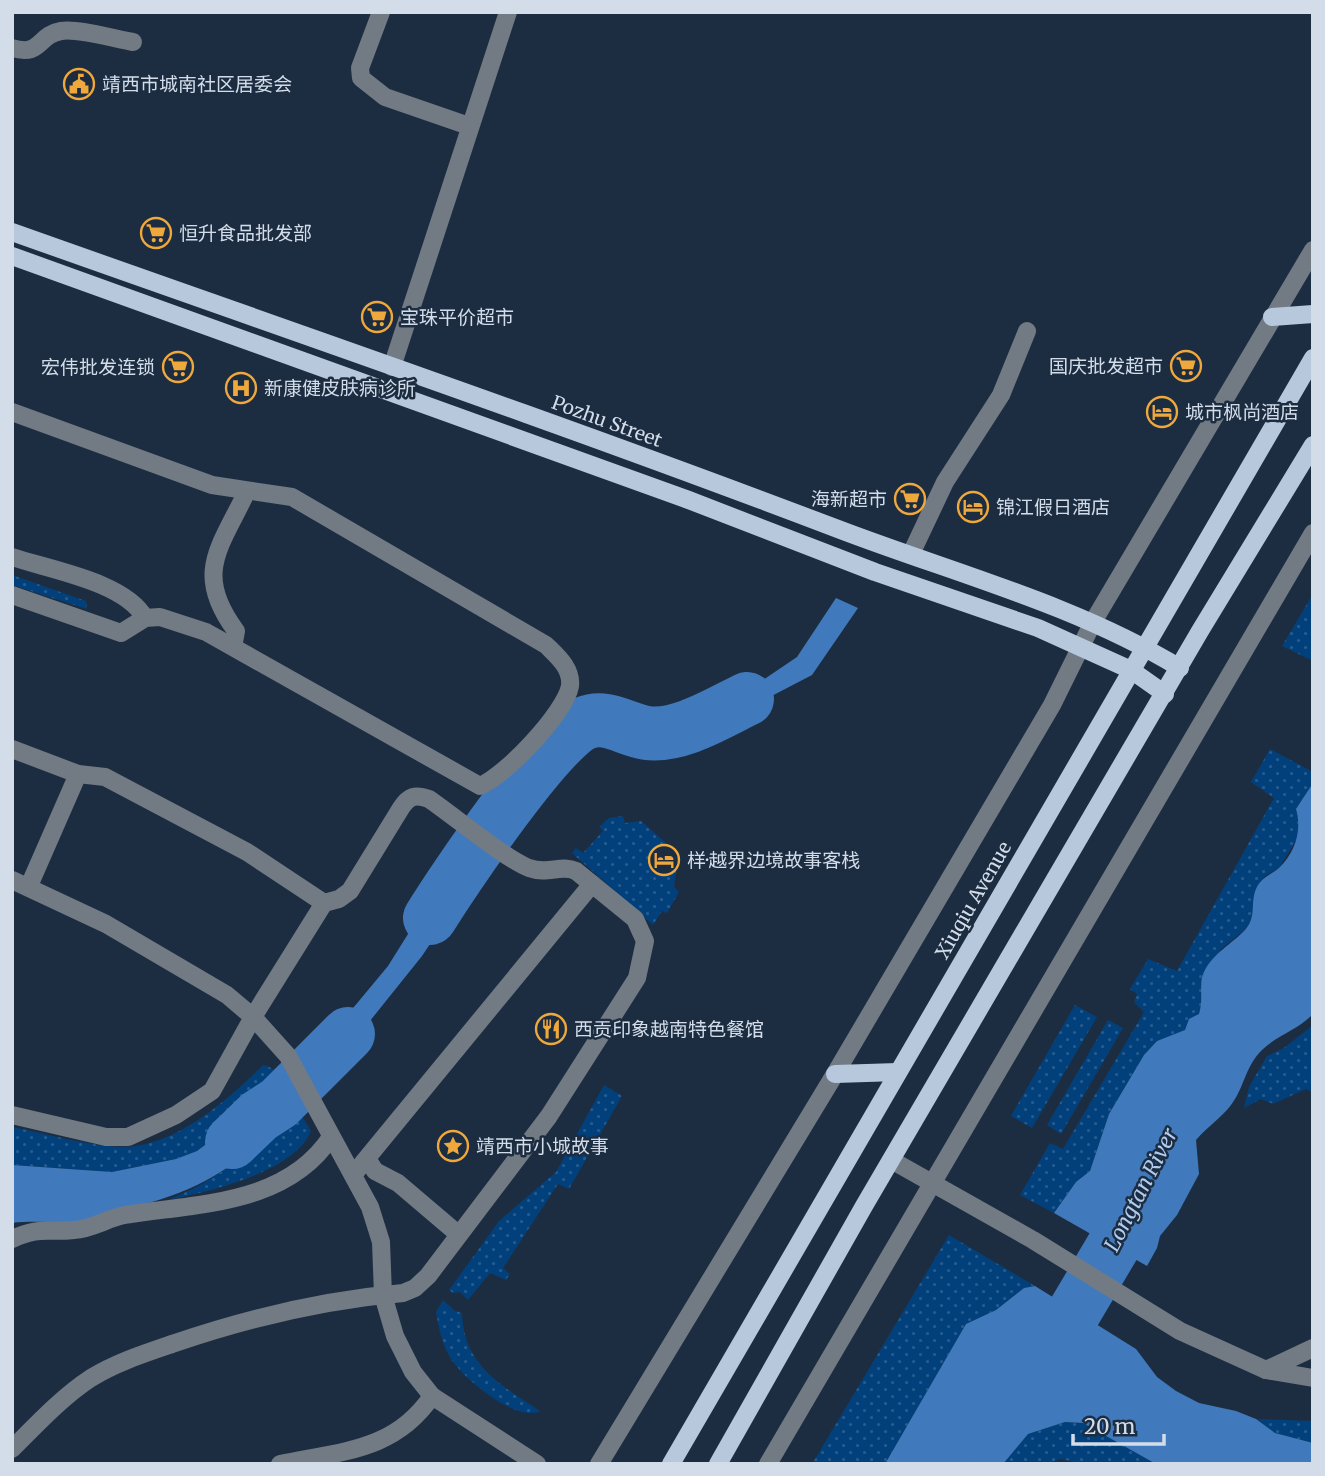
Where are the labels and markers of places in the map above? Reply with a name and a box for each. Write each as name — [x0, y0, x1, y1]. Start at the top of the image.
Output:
public building icon: 靖西市城南社区居委会 — [62, 67, 96, 101]
place label: 靖西市城南社区居委会 — [102, 72, 292, 96]
supermarket icon: 恒升食品批发部 — [139, 216, 173, 250]
place label: 恒升食品批发部 — [179, 221, 312, 245]
supermarket icon: 宝珠平价超市 — [360, 300, 394, 334]
place label: 宝珠平价超市 — [400, 305, 514, 329]
supermarket icon: 国庆批发超市 — [1169, 349, 1203, 383]
supermarket icon: 宏伟批发连锁 — [161, 350, 195, 384]
place label: 国庆批发超市 — [1049, 354, 1163, 378]
place label: 宏伟批发连锁 — [41, 355, 155, 379]
hospital icon: 新康健皮肤病诊所 — [224, 371, 258, 405]
place label: 新康健皮肤病诊所 — [264, 376, 416, 400]
hotel icon: 城市枫尚酒店 — [1145, 395, 1179, 429]
place label: 城市枫尚酒店 — [1185, 400, 1299, 424]
supermarket icon: 海新超市 — [893, 482, 927, 516]
place label: 海新超市 — [811, 487, 887, 511]
hotel icon: 锦江假日酒店 — [956, 490, 990, 524]
place label: 锦江假日酒店 — [996, 495, 1110, 519]
hotel icon: 样·越界边境故事客栈 — [647, 843, 681, 877]
place label: 样·越界边境故事客栈 — [687, 848, 860, 872]
restaurant icon: 西贡印象越南特色餐馆 — [534, 1012, 568, 1046]
place label: 西贡印象越南特色餐馆 — [574, 1017, 764, 1041]
place icon: 靖西市小城故事 — [436, 1129, 470, 1163]
place label: 靖西市小城故事 — [476, 1134, 609, 1158]

